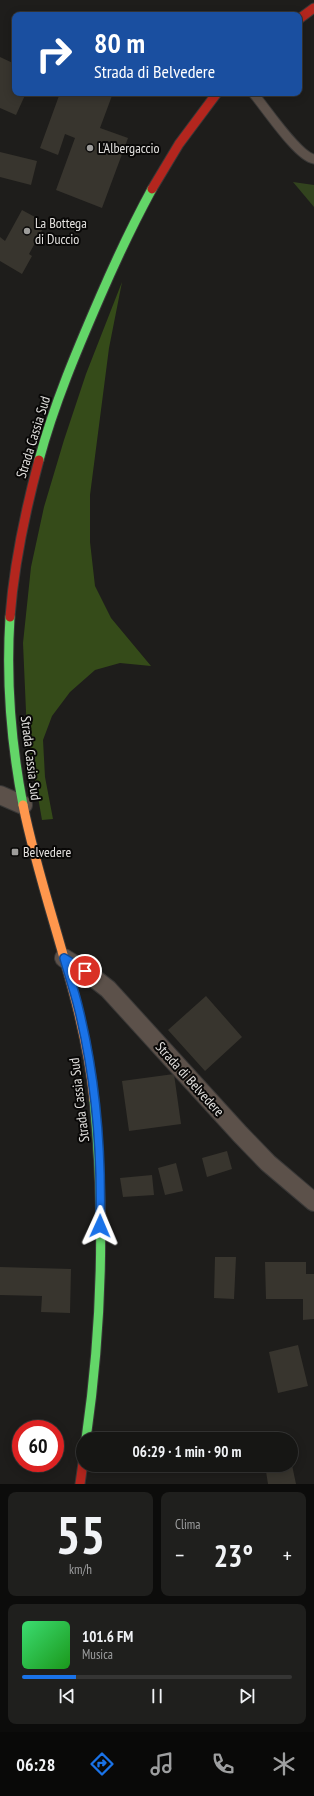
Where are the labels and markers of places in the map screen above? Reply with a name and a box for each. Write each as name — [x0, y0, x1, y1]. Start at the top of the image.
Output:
place label: L'Albergaccio — [98, 139, 160, 157]
marker: L'Albergaccio — [85, 143, 95, 153]
place label: La Bottega di Duccio — [35, 214, 87, 248]
marker: La Bottega di Duccio — [22, 226, 32, 236]
place label: Belvedere — [23, 843, 72, 861]
marker: Belvedere — [10, 847, 20, 857]
pin — [68, 954, 102, 988]

